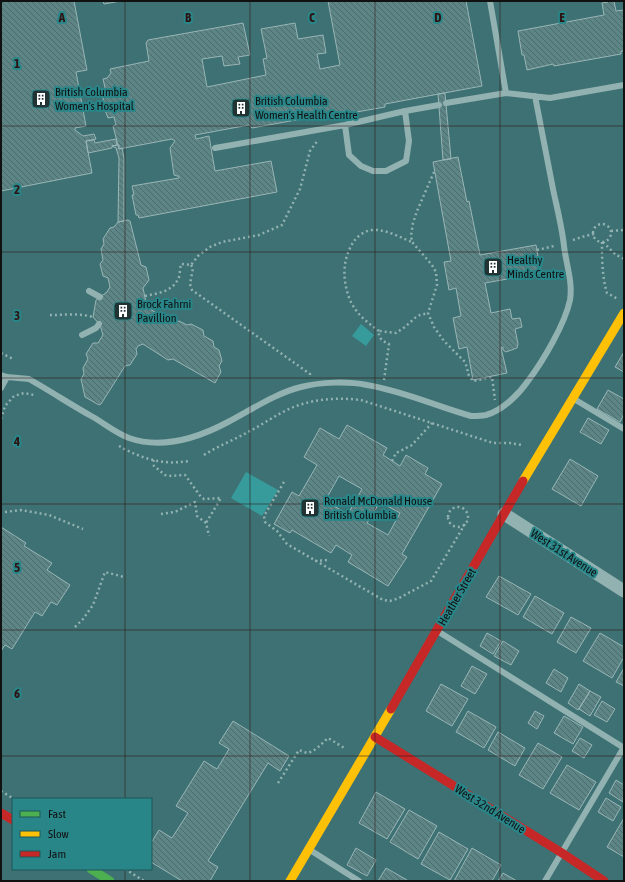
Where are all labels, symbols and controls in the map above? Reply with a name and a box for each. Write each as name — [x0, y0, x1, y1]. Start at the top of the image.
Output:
text: A — [58, 10, 66, 25]
text: B — [185, 10, 192, 25]
text: C — [309, 10, 315, 25]
text: D — [434, 10, 442, 25]
text: E — [559, 10, 565, 25]
text: 1 — [14, 56, 20, 71]
place label: British Columbia Women's Hospital — [55, 85, 135, 113]
building icon: British Columbia Women's Hospital — [30, 88, 52, 110]
place label: British Columbia Women's Health Centre — [255, 94, 358, 122]
building icon: British Columbia Women's Health Centre — [230, 97, 252, 119]
text: 2 — [14, 182, 20, 197]
place label: Healthy Minds Centre — [507, 253, 564, 281]
building icon: Healthy Minds Centre — [482, 256, 504, 278]
place label: Brock Fahrni Pavillion — [137, 297, 191, 325]
building icon: Brock Fahrni Pavillion — [112, 300, 134, 322]
text: 3 — [14, 308, 20, 323]
text: 4 — [13, 434, 20, 449]
place label: Ronald McDonald House British Columbia — [324, 494, 432, 522]
building icon: Ronald McDonald House British Columbia — [299, 497, 321, 519]
street label: West 31st Avenue — [528, 526, 600, 580]
text: 5 — [14, 560, 20, 575]
street label: Heather Street — [435, 565, 479, 628]
text: 6 — [14, 686, 20, 701]
street label: West 32nd Avenue — [452, 782, 528, 836]
legend — [12, 798, 152, 870]
text: Fast — [48, 807, 66, 821]
text: Slow — [48, 827, 69, 841]
text: Jam — [48, 847, 66, 861]

